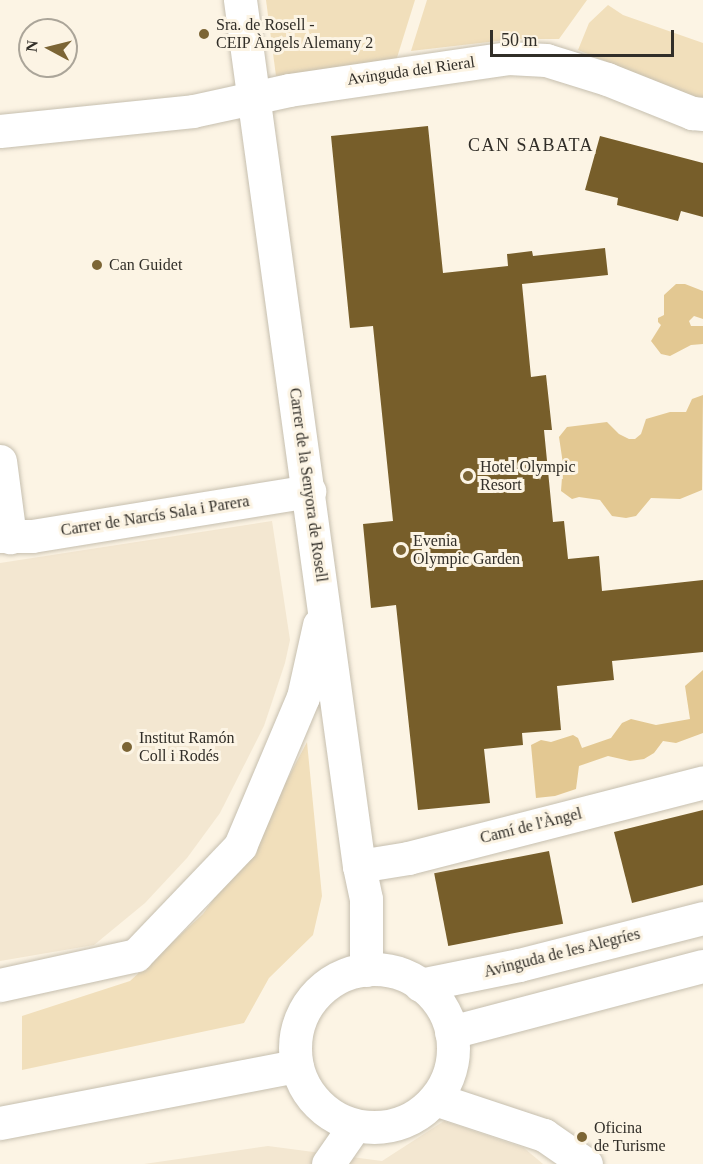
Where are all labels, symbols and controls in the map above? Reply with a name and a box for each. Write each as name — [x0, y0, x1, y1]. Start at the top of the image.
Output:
place label: Sra. de Rosell - CEIP Àngels Alemany 2 — [216, 15, 375, 53]
north arrow — [18, 18, 78, 78]
scale bar — [493, 18, 678, 56]
marker: Sra. de Rosell - CEIP Àngels Alemany 2 — [197, 27, 211, 41]
text: 50 m — [501, 30, 538, 50]
text: N — [22, 39, 41, 53]
street label: Avinguda del Rieral — [346, 53, 476, 89]
district label: CAN SABATA — [468, 134, 594, 156]
place label: Can Guidet — [109, 255, 182, 275]
marker: Can Guidet — [90, 258, 104, 272]
street label: Carrer de la Senyora de Rosell — [285, 387, 331, 583]
place label: Hotel Olympic Resort — [480, 457, 576, 495]
marker: Hotel Olympic Resort — [461, 469, 475, 483]
street label: Carrer de Narcís Sala i Parera — [59, 492, 251, 540]
place label: Evenia Olympic Garden — [413, 531, 520, 569]
marker: Evenia Olympic Garden — [394, 543, 408, 557]
place label: Institut Ramón Coll i Rodés — [139, 728, 235, 766]
marker: Institut Ramón Coll i Rodés — [120, 740, 134, 754]
street label: Camí de l'Àngel — [478, 804, 584, 848]
street label: Avinguda de les Alegríes — [482, 924, 642, 982]
place label: Oficina de Turisme — [594, 1118, 666, 1156]
marker: Oficina de Turisme — [575, 1130, 589, 1144]

